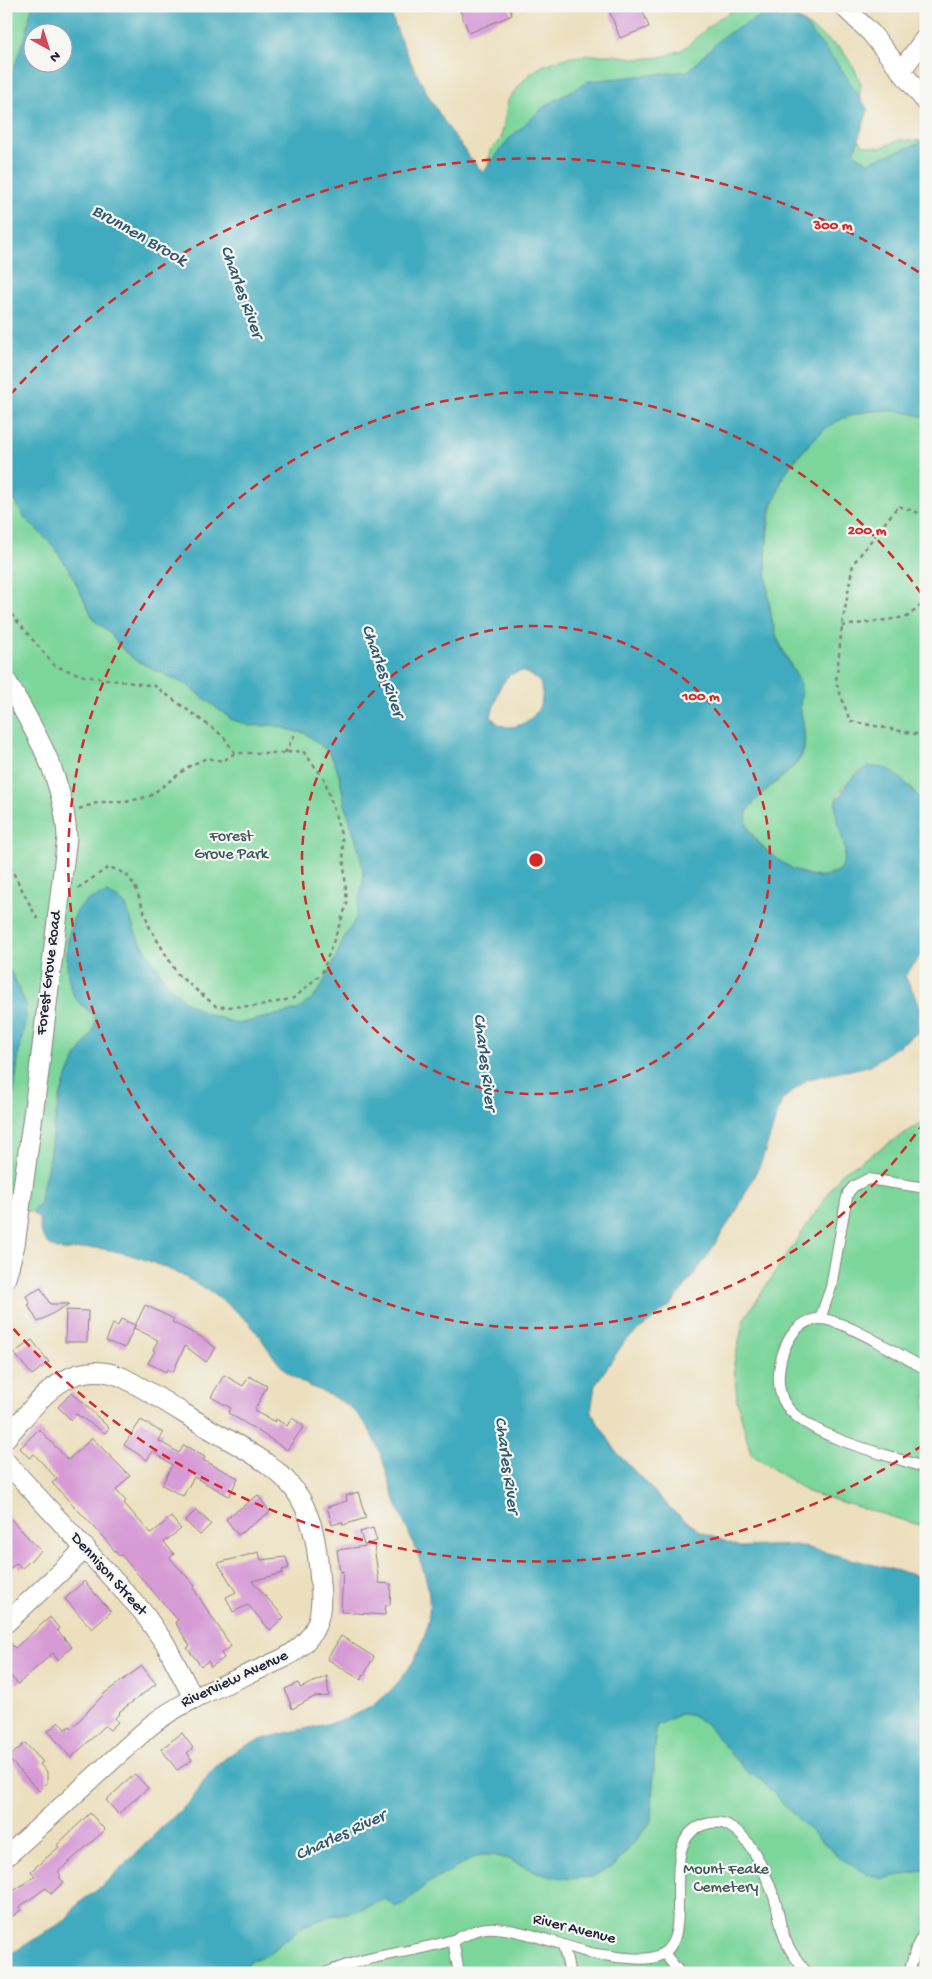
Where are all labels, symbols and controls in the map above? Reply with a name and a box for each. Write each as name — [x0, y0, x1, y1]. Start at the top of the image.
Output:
north arrow — [22, 22, 72, 72]
text: N — [46, 47, 64, 66]
water label: Brunnen Brook — [88, 201, 192, 272]
text: 300 m — [812, 217, 853, 235]
water label: Charles River — [215, 243, 269, 345]
text: 200 m — [848, 522, 887, 540]
water label: Charles River — [356, 622, 410, 724]
text: 100 m — [681, 688, 720, 706]
park label: Forest Grove Park — [194, 828, 270, 865]
centre of rings — [527, 851, 545, 869]
street label: Forest Grove Road — [33, 908, 67, 1037]
water label: Charles River — [468, 1013, 501, 1115]
water label: Charles River — [489, 1416, 524, 1518]
street label: Dennison Street — [65, 1529, 151, 1622]
street label: Riverview Avenue — [178, 1647, 292, 1713]
water label: Charles River — [293, 1804, 393, 1866]
park label: Mount Feake Cemetery — [683, 1861, 770, 1898]
street label: River Avenue — [531, 1911, 618, 1950]

